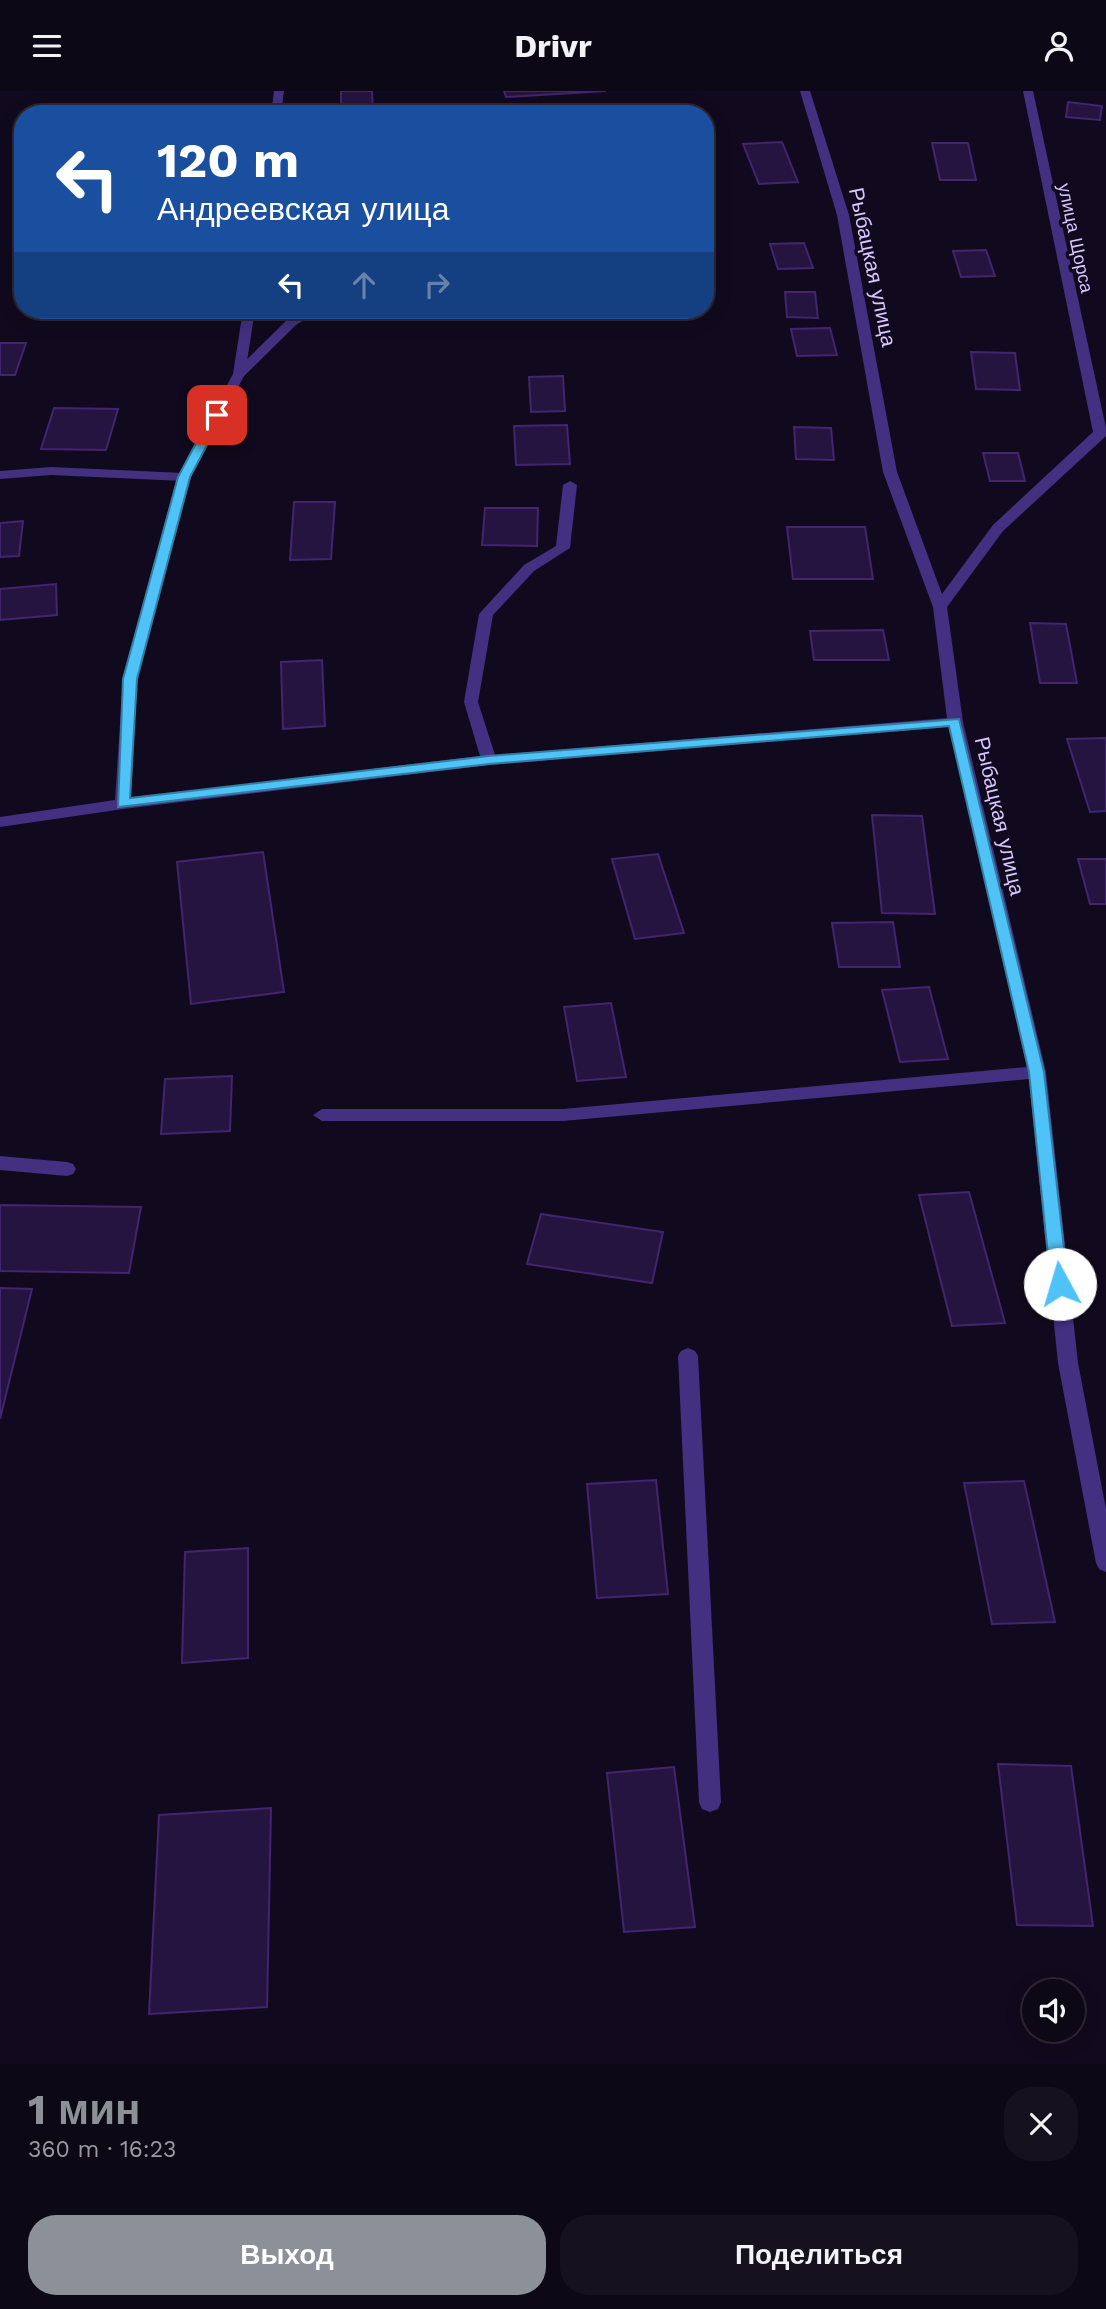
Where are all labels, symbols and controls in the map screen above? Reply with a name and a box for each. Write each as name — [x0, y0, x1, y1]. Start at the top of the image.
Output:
icon: menu — [28, 27, 66, 65]
text: Drivr — [514, 27, 592, 65]
icon: person — [1040, 27, 1078, 65]
text: 120 m — [157, 131, 299, 189]
icon: left — [42, 133, 133, 224]
street label: улица Щорса — [1054, 181, 1098, 296]
street label: Рыбацкая улица — [844, 185, 902, 349]
text: Андреевская улица — [157, 190, 449, 228]
icon: left — [272, 266, 310, 304]
icon: ahead — [345, 266, 383, 304]
icon: right — [418, 266, 456, 304]
pin — [187, 385, 247, 445]
icon: arrive — [198, 396, 236, 434]
street label: Рыбацкая улица — [970, 734, 1030, 898]
position arrow — [1023, 1247, 1097, 1321]
map controls — [1022, 1979, 1085, 2042]
button: sound — [1022, 1979, 1085, 2042]
text: 1 мин — [28, 2085, 140, 2134]
button: close — [1004, 2087, 1078, 2161]
text: 360 m · 16:23 — [28, 2136, 176, 2163]
button: Выход — [28, 2215, 546, 2295]
button: Поделиться — [560, 2215, 1078, 2295]

